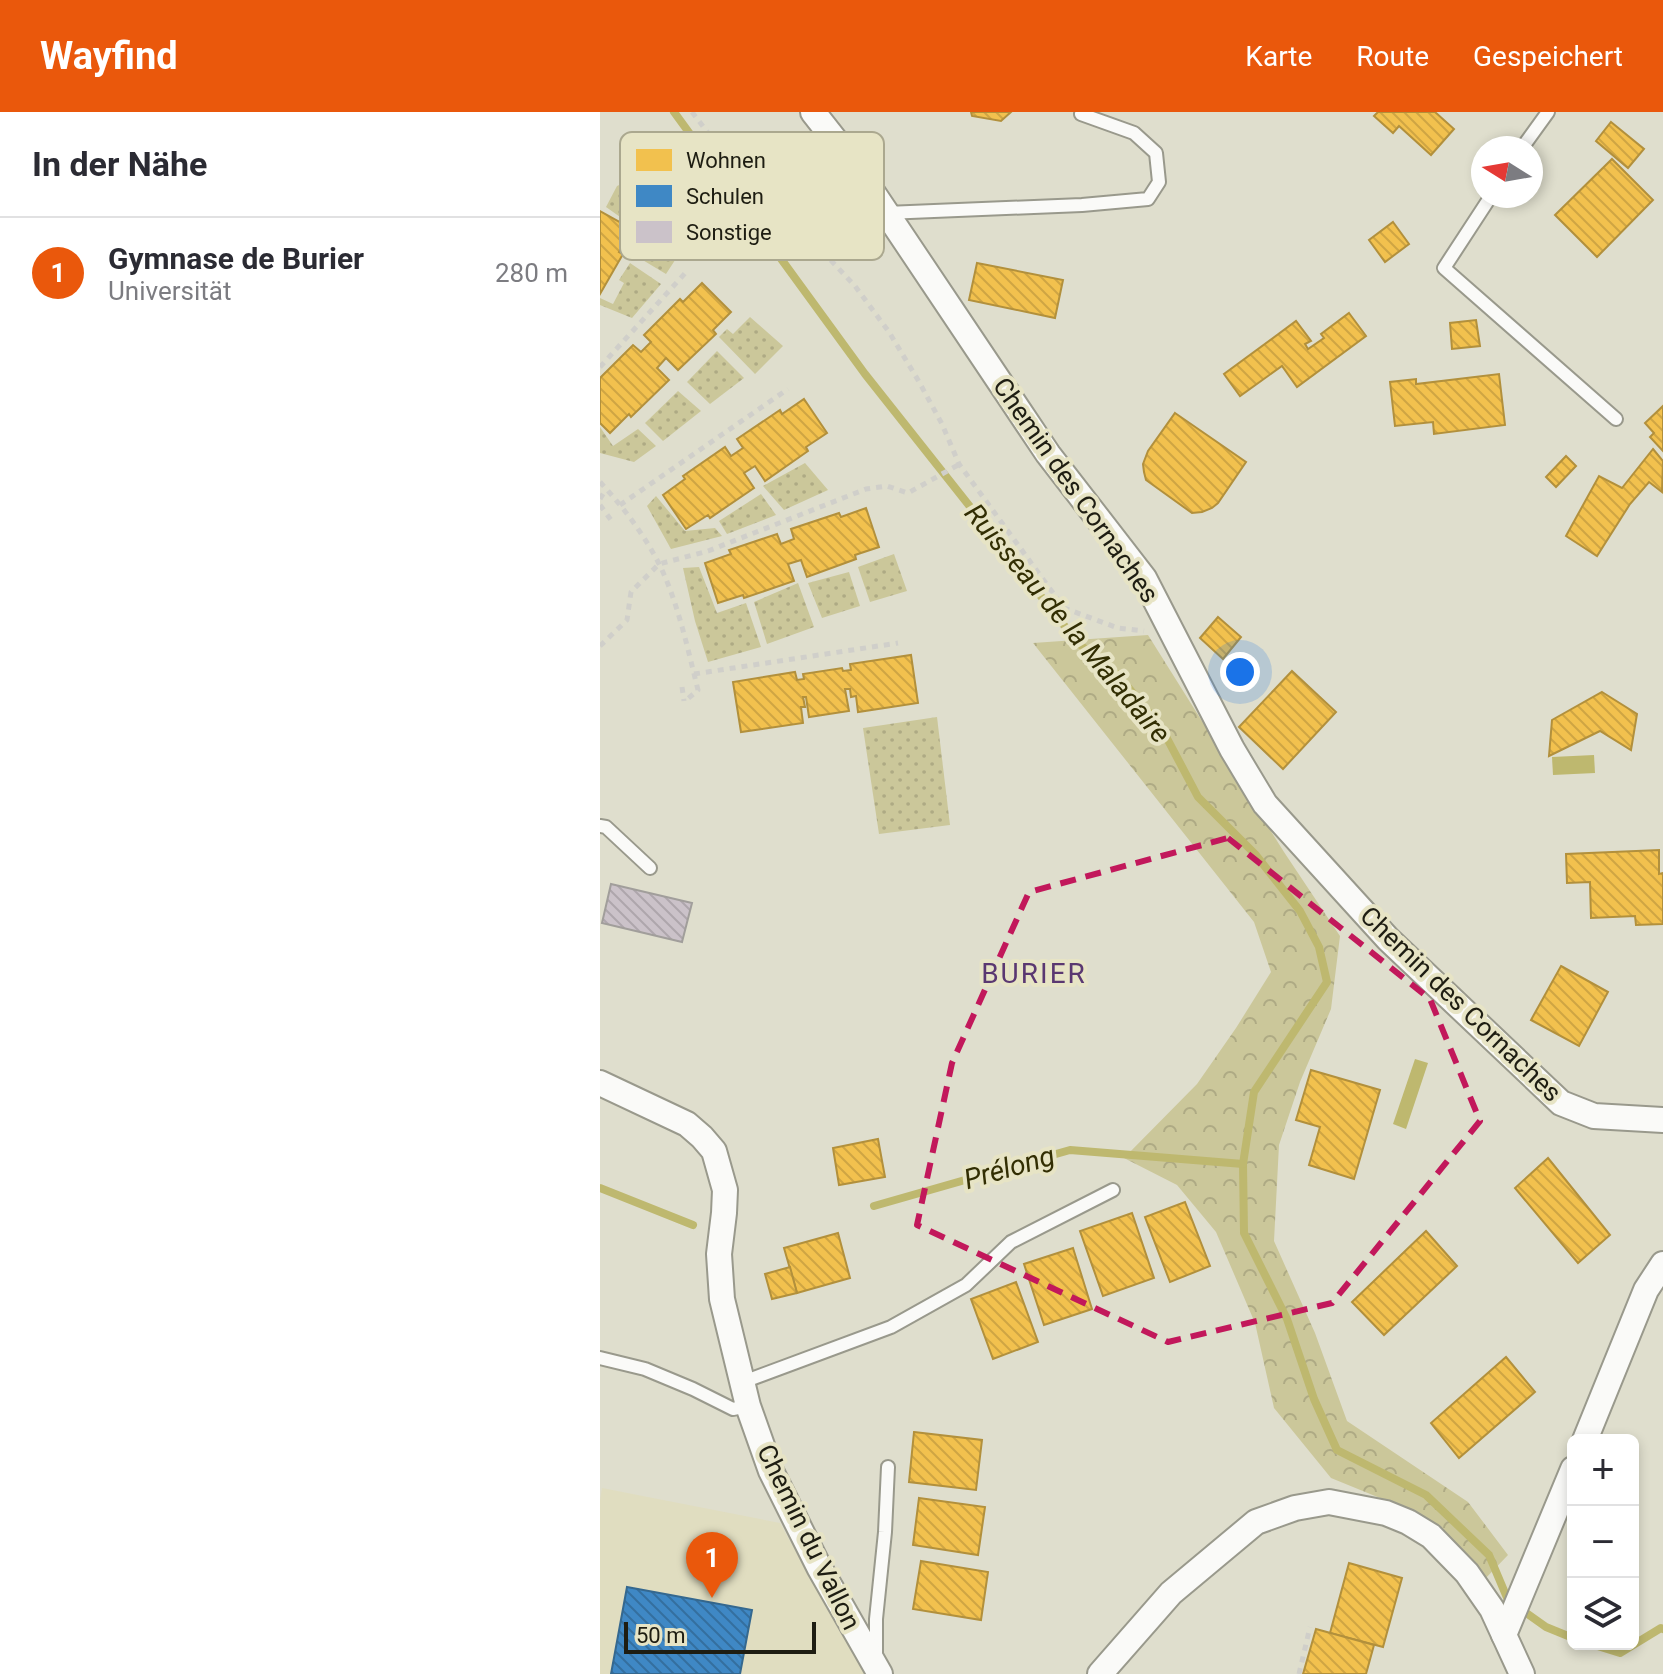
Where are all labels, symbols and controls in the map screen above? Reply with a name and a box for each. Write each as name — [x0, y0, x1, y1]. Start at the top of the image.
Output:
text: Wayfind — [40, 34, 178, 78]
text: Karte — [1245, 40, 1312, 73]
text: Route — [1356, 40, 1429, 73]
text: Gespeichert — [1473, 40, 1623, 73]
legend — [620, 132, 884, 260]
north arrow — [1471, 136, 1543, 208]
text: In der Nähe — [32, 144, 207, 184]
text: Wohnen — [686, 148, 766, 173]
text: Schulen — [686, 184, 764, 209]
text: Sonstige — [686, 220, 772, 245]
text: Gymnase de Burier — [108, 241, 364, 276]
text: 1 — [51, 258, 65, 288]
text: 280 m — [495, 258, 568, 288]
text: Universität — [108, 276, 231, 306]
street label: Chemin des Cornaches — [987, 372, 1165, 608]
water label: Ruisseau de la Maladaire — [958, 497, 1177, 750]
your location — [1220, 652, 1260, 692]
street label: Chemin des Cornaches — [1354, 900, 1568, 1108]
district label: BURIER — [981, 957, 1087, 990]
water label: Prélong — [960, 1139, 1058, 1196]
map controls — [1567, 1434, 1639, 1650]
button: + — [1567, 1434, 1639, 1506]
street label: Chemin du Vallon — [751, 1439, 867, 1635]
button: − — [1567, 1506, 1639, 1578]
pin: 1 — [686, 1532, 738, 1598]
button: layers — [1567, 1578, 1639, 1650]
scale bar — [624, 1618, 816, 1654]
text: 50 m — [636, 1623, 685, 1648]

